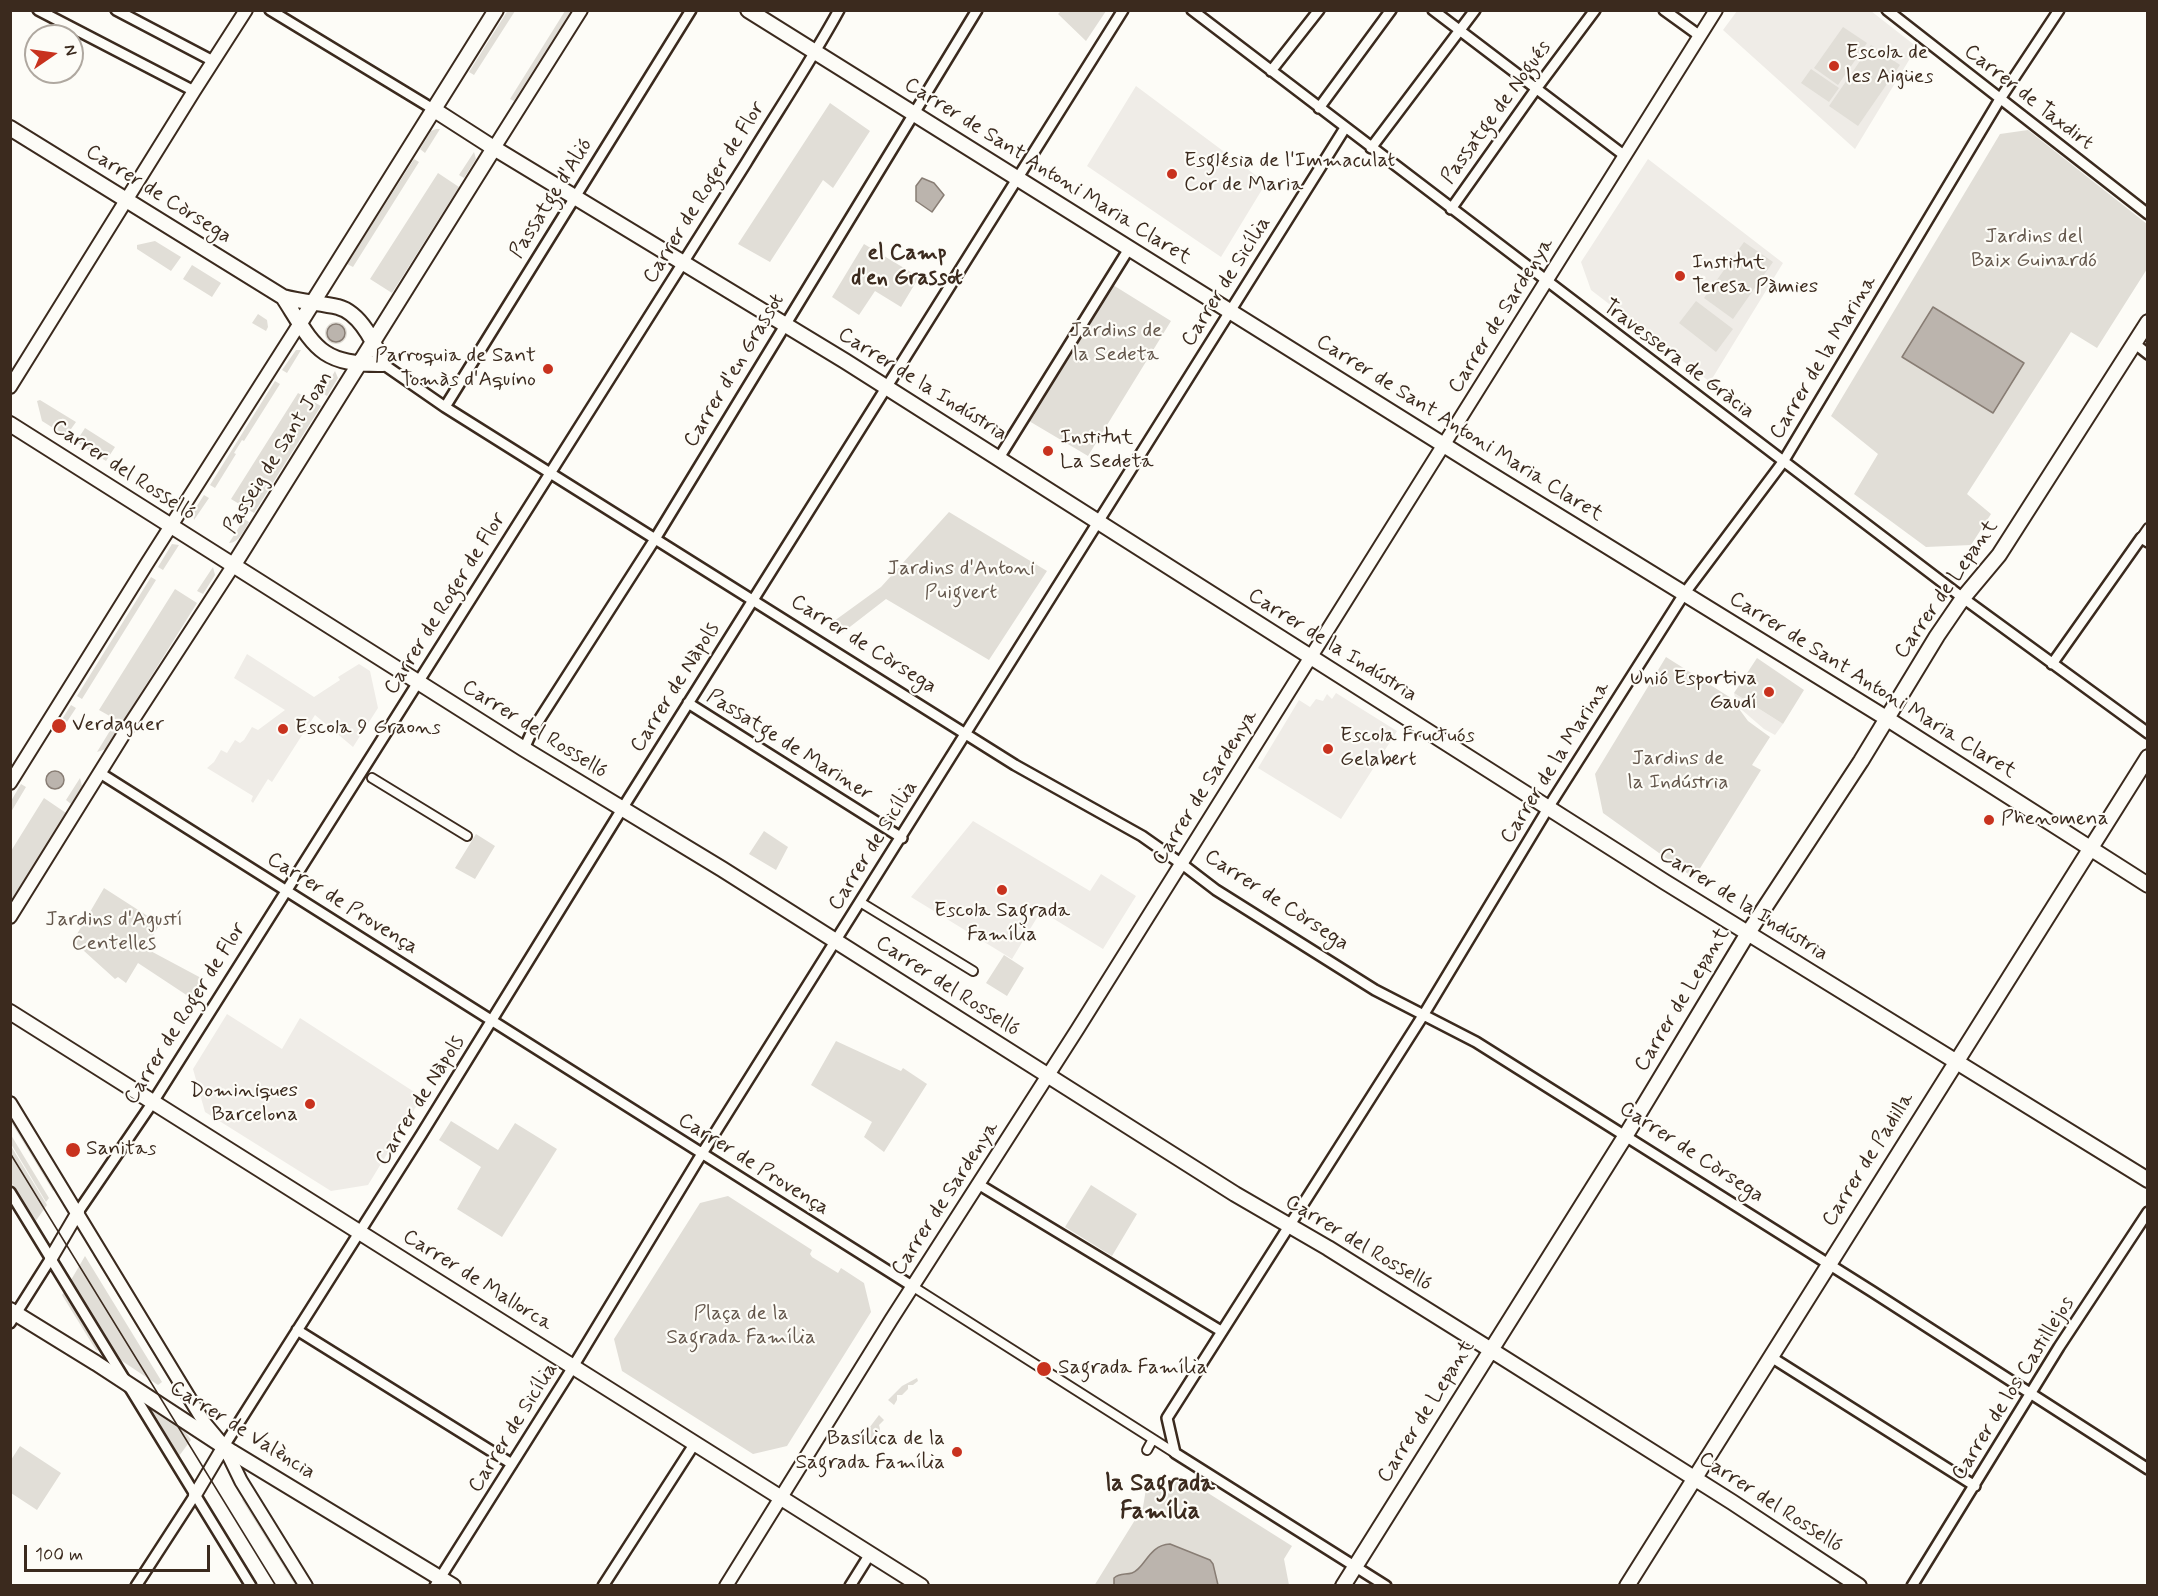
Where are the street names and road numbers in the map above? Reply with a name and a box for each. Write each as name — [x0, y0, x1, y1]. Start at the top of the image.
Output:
street label: Passatge de Nogués — [1437, 36, 1557, 190]
street label: Carrer de Taxdirt — [1958, 40, 2098, 156]
street label: Carrer de Sant Antoni Maria Claret — [899, 73, 1195, 271]
street label: Carrer de Roger de Flor — [639, 97, 771, 289]
street label: Passatge d'Alió — [505, 134, 599, 264]
street label: Carrer de Còrsega — [80, 140, 236, 250]
street label: Carrer de Sicília — [1177, 212, 1277, 352]
street label: Carrer de Sardenya — [1444, 233, 1560, 399]
street label: Carrer de la Marina — [1765, 271, 1883, 445]
street label: Carrer d'en Grassot — [679, 290, 791, 452]
street label: Travessera de Gràcia — [1597, 295, 1759, 425]
street label: Carrer de la Indústria — [833, 323, 1011, 447]
street label: Carrer de Sant Antoni Maria Claret — [1311, 330, 1607, 528]
street label: Passeig de Sant Joan — [219, 367, 339, 539]
street label: Carrer del Rosselló — [46, 415, 200, 527]
street label: Carrer de Roger de Flor — [380, 508, 512, 700]
street label: Carrer de Lepant — [1890, 516, 2004, 664]
street label: Carrer de la Indústria — [1243, 584, 1421, 708]
street label: Carrer de Sant Antoni Maria Claret — [1724, 587, 2020, 785]
street label: Carrer de Còrsega — [785, 590, 941, 700]
street label: Carrer de Nàpols — [626, 618, 726, 758]
street label: Carrer del Rosselló — [457, 675, 611, 785]
street label: Carrer de la Marina — [1496, 677, 1616, 849]
street label: Passatge de Mariner — [701, 685, 877, 807]
street label: Carrer de Sardenya — [1148, 705, 1264, 871]
street label: Carrer de Sicília — [824, 776, 924, 916]
street label: Carrer de la Indústria — [1654, 843, 1832, 967]
street label: Carrer de Còrsega — [1199, 845, 1353, 957]
street label: Carrer de Provença — [262, 847, 422, 961]
street label: Carrer de Roger de Flor — [120, 918, 252, 1110]
street label: Carrer de Lepant — [1630, 923, 1736, 1077]
street label: Carrer del Rosselló — [870, 931, 1024, 1043]
street label: Carrer de Nàpols — [371, 1031, 471, 1171]
street label: Carrer de Padilla — [1818, 1088, 1920, 1232]
street label: Carrer de Còrsega — [1614, 1097, 1768, 1209]
street label: Carrer de Provença — [673, 1108, 833, 1222]
street label: Carrer de Sardenya — [887, 1117, 1005, 1281]
street label: Carrer del Rosselló — [1280, 1190, 1436, 1298]
street label: Carrer de Mallorca — [397, 1225, 557, 1337]
street label: Carrer de los Castillejos — [1947, 1292, 2081, 1486]
street label: Carrer de Lepant — [1373, 1336, 1481, 1488]
street label: Carrer de Sicília — [464, 1358, 564, 1498]
street label: Carrer de València — [165, 1376, 319, 1486]
street label: Carrer del Rosselló — [1693, 1447, 1847, 1559]

